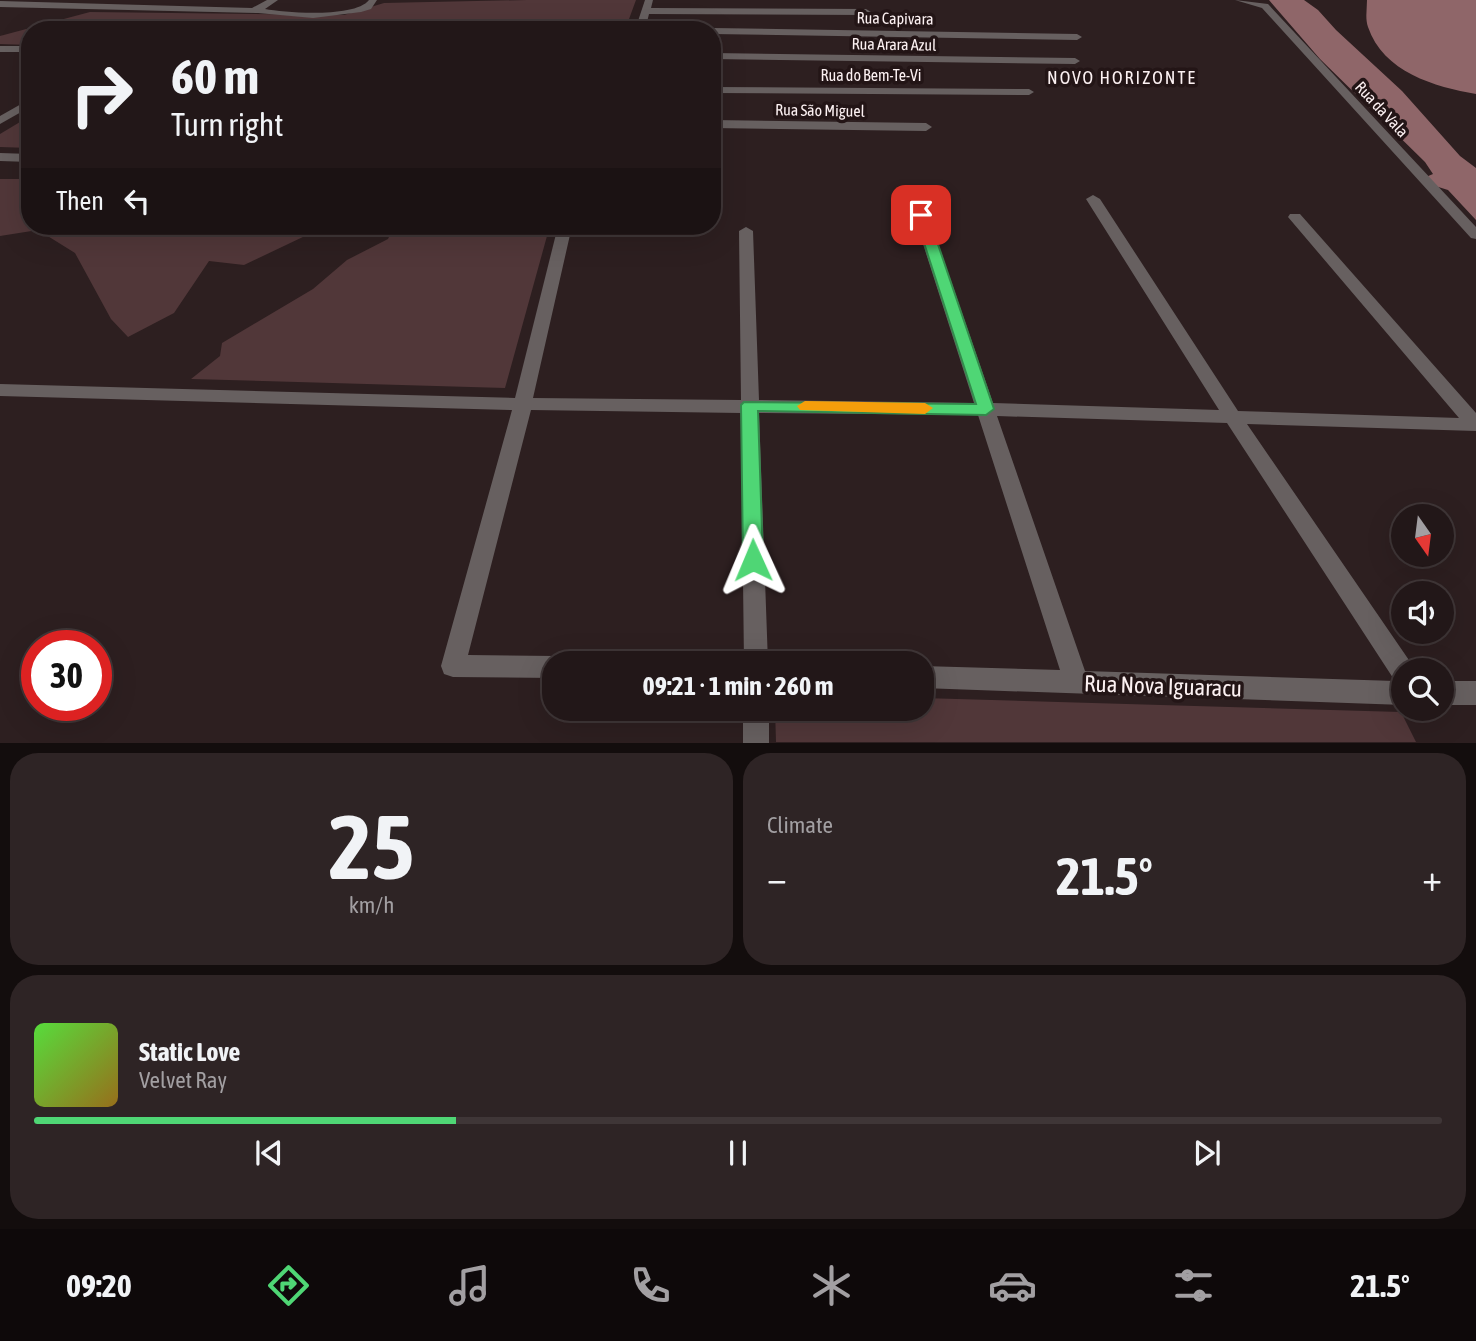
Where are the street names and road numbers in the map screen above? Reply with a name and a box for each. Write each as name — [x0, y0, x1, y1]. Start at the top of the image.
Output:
street label: Rua Capivara — [856, 8, 934, 29]
street label: Rua Arara Azul — [852, 34, 937, 54]
street label: Rua do Bem-Te-Vi — [820, 66, 922, 84]
street label: Rua da Vala — [1352, 78, 1412, 140]
street label: Rua São Miguel — [775, 100, 866, 121]
street label: Rua Nova Iguaracu — [1084, 670, 1242, 702]

